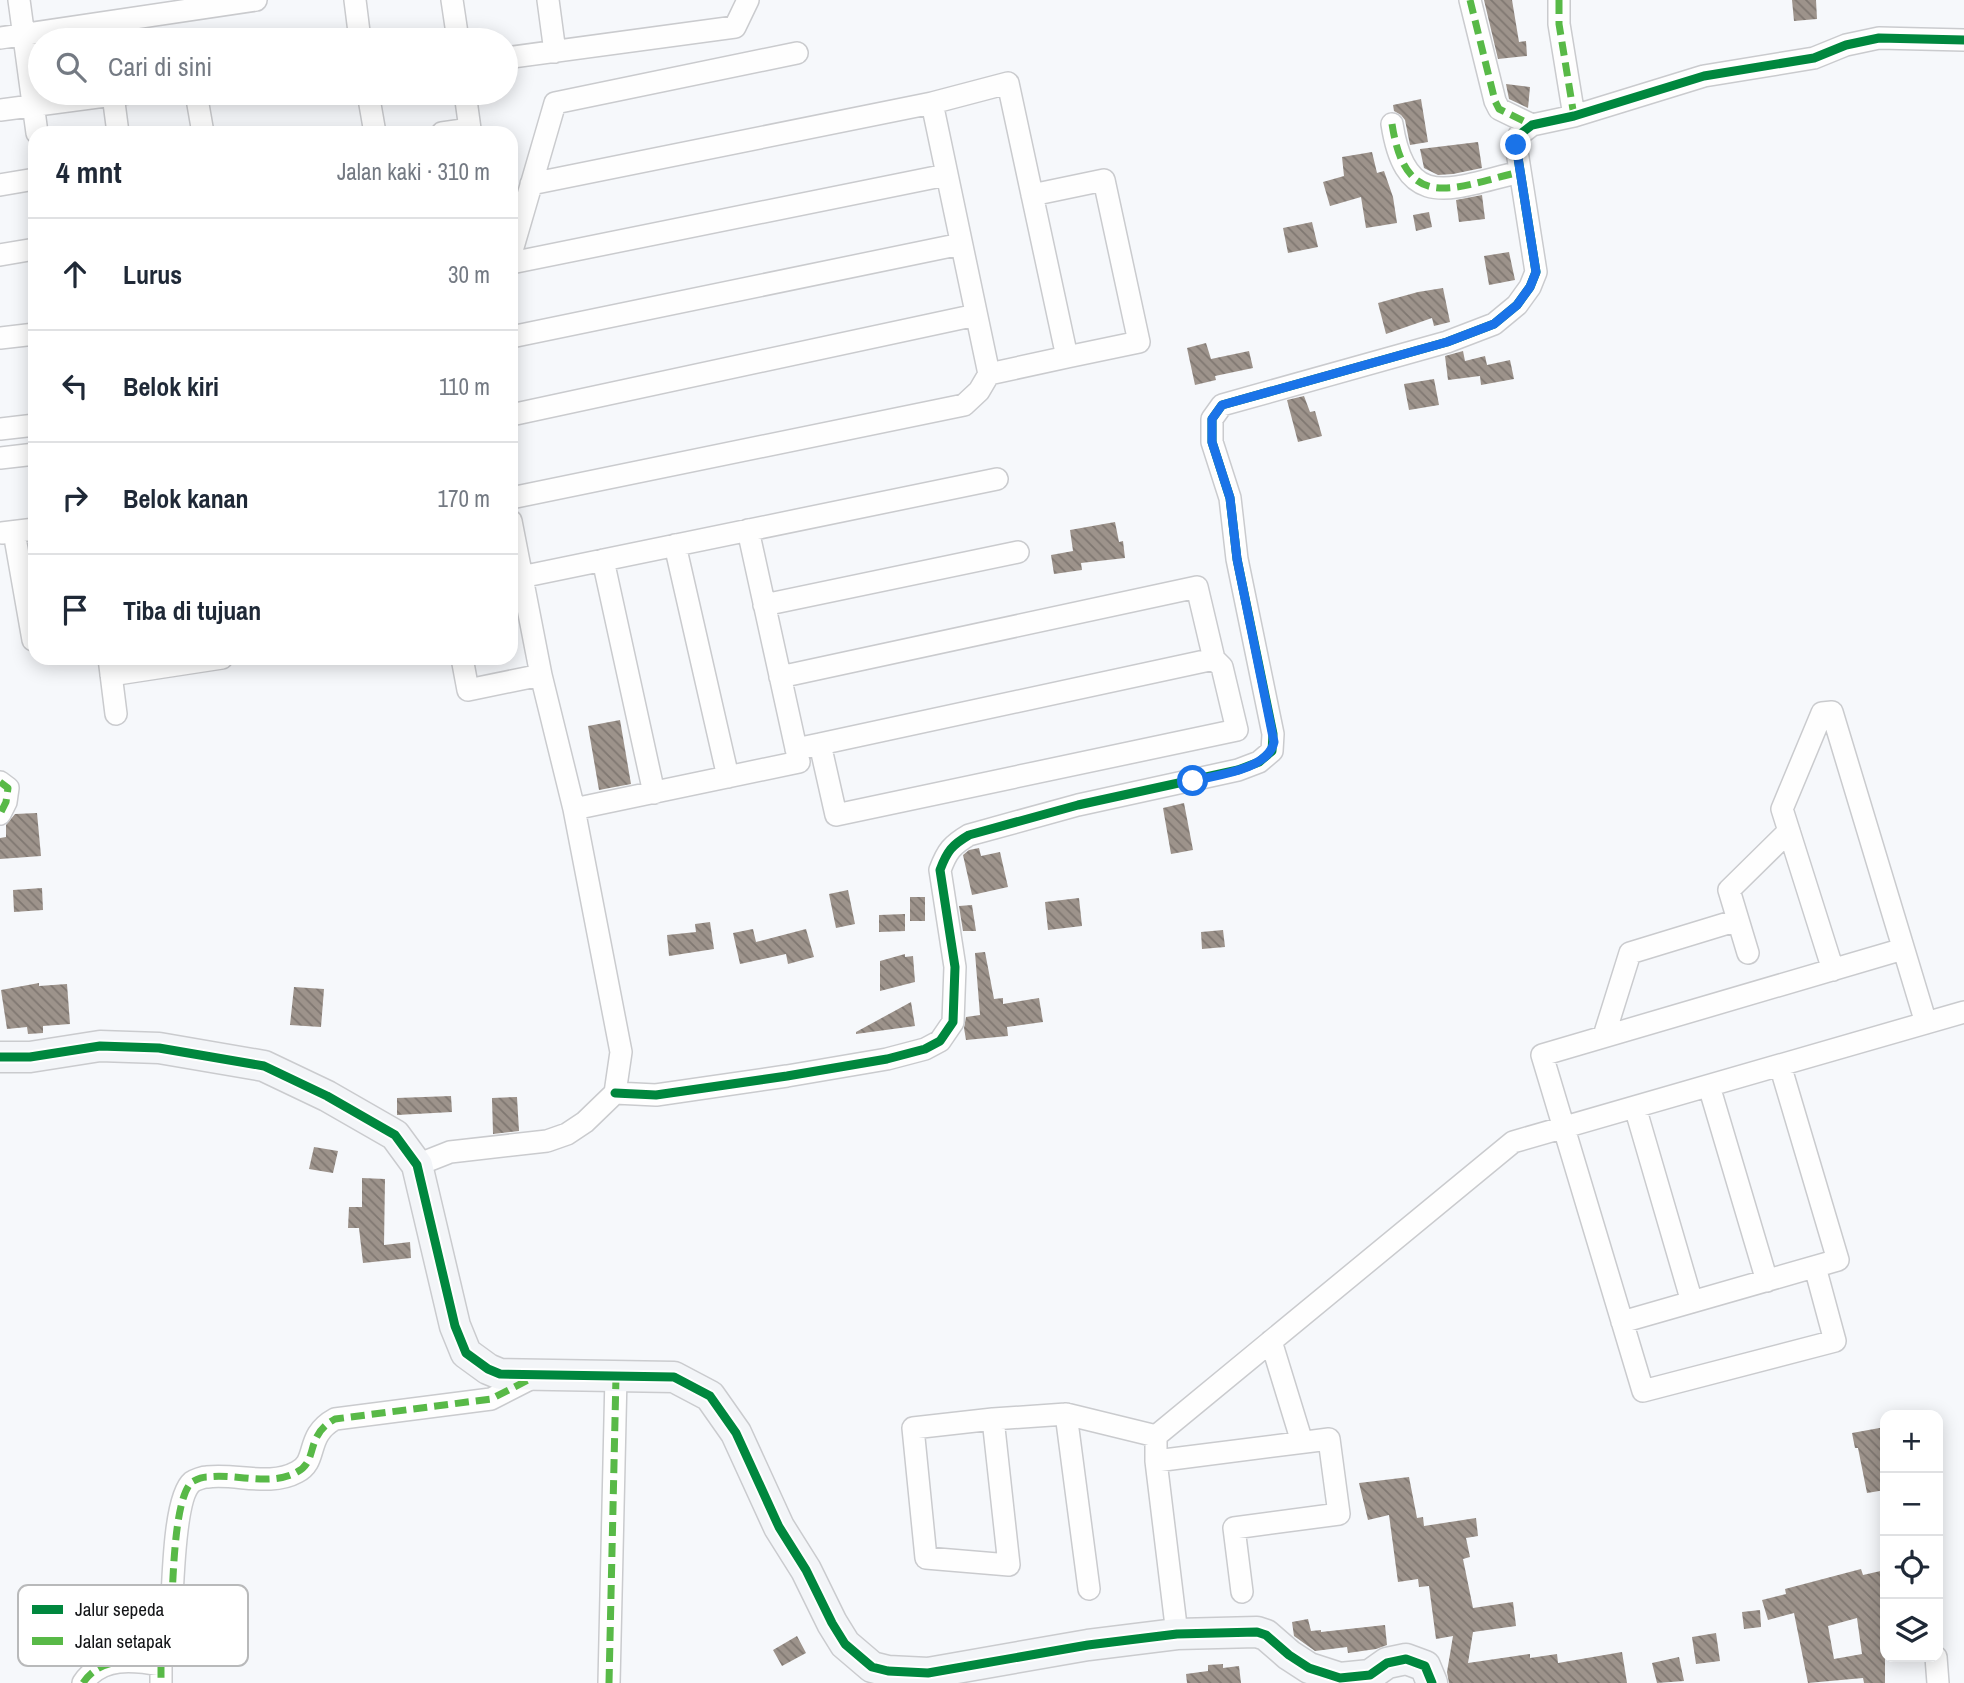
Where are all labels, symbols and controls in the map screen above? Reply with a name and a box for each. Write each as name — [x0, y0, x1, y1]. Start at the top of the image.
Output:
search box — [28, 28, 518, 105]
icon: search — [52, 48, 90, 86]
text: Cari di sini — [108, 49, 212, 84]
route end — [1500, 129, 1531, 160]
text: 4 mnt — [56, 152, 122, 192]
text: Jalan kaki · 310 m — [337, 156, 490, 187]
icon: ahead — [56, 255, 94, 293]
text: Lurus — [123, 257, 182, 292]
text: 30 m — [448, 259, 490, 290]
icon: left — [56, 367, 94, 405]
text: Belok kiri — [123, 369, 219, 404]
text: 110 m — [439, 371, 490, 402]
icon: right — [56, 479, 94, 517]
text: Belok kanan — [123, 481, 249, 516]
text: 170 m — [438, 483, 490, 514]
icon: arrive — [56, 591, 94, 629]
text: Tiba di tujuan — [123, 593, 261, 628]
route start — [1177, 765, 1208, 796]
map controls — [1880, 1410, 1943, 1662]
button: + — [1880, 1410, 1943, 1473]
button: − — [1880, 1473, 1943, 1536]
button: locate — [1880, 1536, 1943, 1599]
legend — [18, 1585, 248, 1666]
text: Jalur sepeda — [75, 1596, 165, 1622]
button: layers — [1880, 1599, 1943, 1662]
text: Jalan setapak — [75, 1628, 171, 1654]

